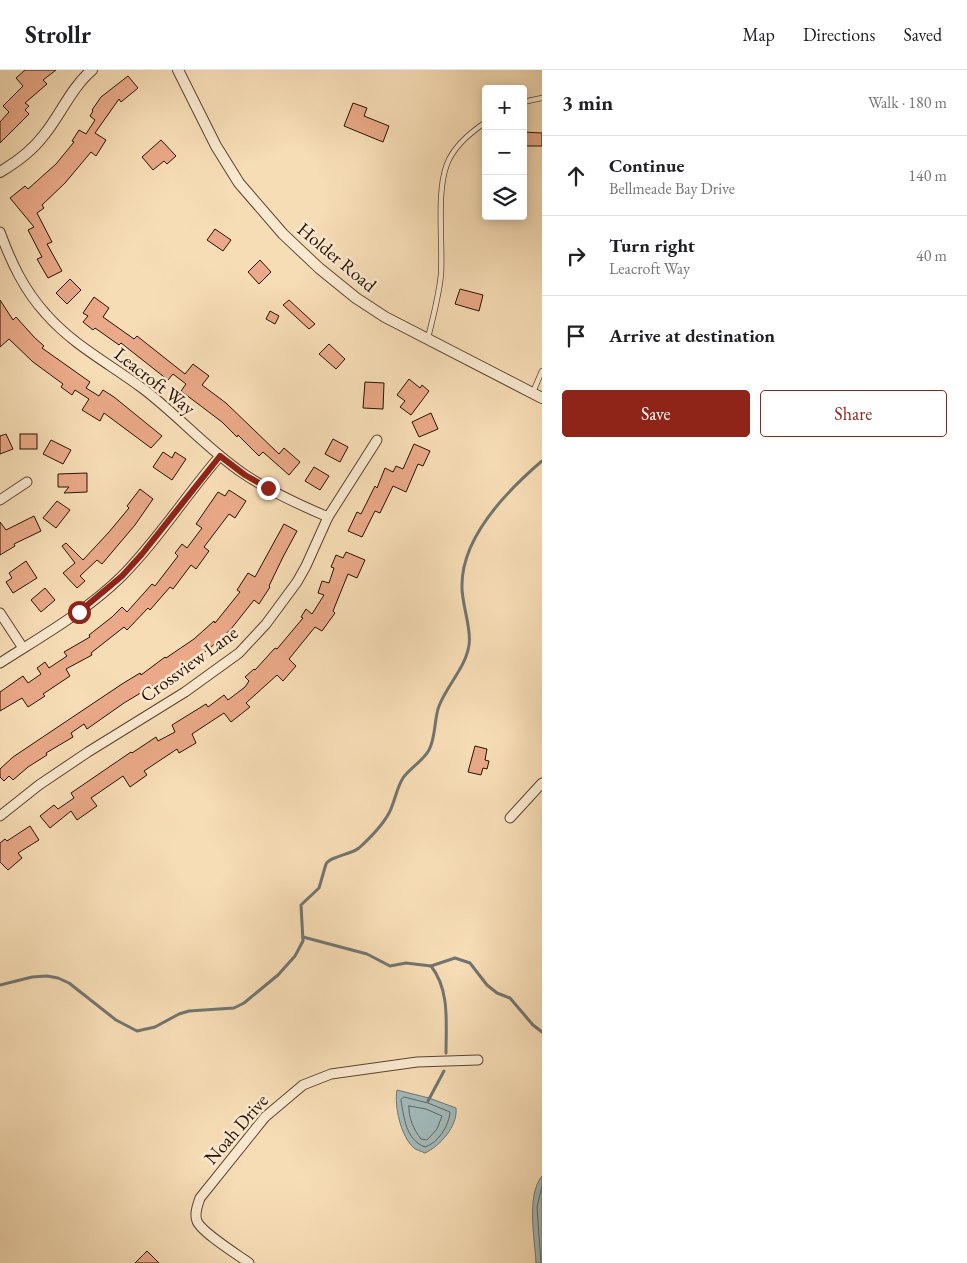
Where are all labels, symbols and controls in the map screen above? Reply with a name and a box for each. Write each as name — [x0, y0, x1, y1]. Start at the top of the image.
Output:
text: Strollr — [25, 19, 91, 50]
text: Map — [743, 23, 775, 46]
text: Directions — [803, 23, 875, 46]
text: Saved — [903, 23, 942, 46]
map controls — [482, 85, 527, 220]
button: + — [482, 85, 527, 130]
text: 3 min — [562, 89, 613, 116]
text: Walk · 180 m — [868, 92, 947, 113]
button: − — [482, 130, 527, 175]
text: Continue — [609, 153, 684, 178]
icon: ahead — [562, 162, 590, 190]
text: 140 m — [908, 165, 947, 186]
button: layers — [482, 175, 527, 220]
text: Bellmeade Bay Drive — [609, 178, 735, 199]
street label: Holder Road — [292, 217, 382, 298]
text: Turn right — [609, 233, 695, 258]
icon: right — [562, 242, 590, 270]
text: 40 m — [916, 245, 947, 266]
text: Leacroft Way — [609, 258, 690, 279]
icon: arrive — [562, 322, 590, 350]
text: Arrive at destination — [609, 323, 775, 348]
street label: Leacroft Way — [109, 342, 201, 421]
button: Save — [562, 390, 750, 437]
button: Share — [760, 390, 947, 437]
route end — [257, 477, 280, 500]
route start — [68, 601, 91, 624]
street label: Crossview Lane — [135, 620, 243, 708]
street label: Noah Drive — [198, 1088, 274, 1170]

